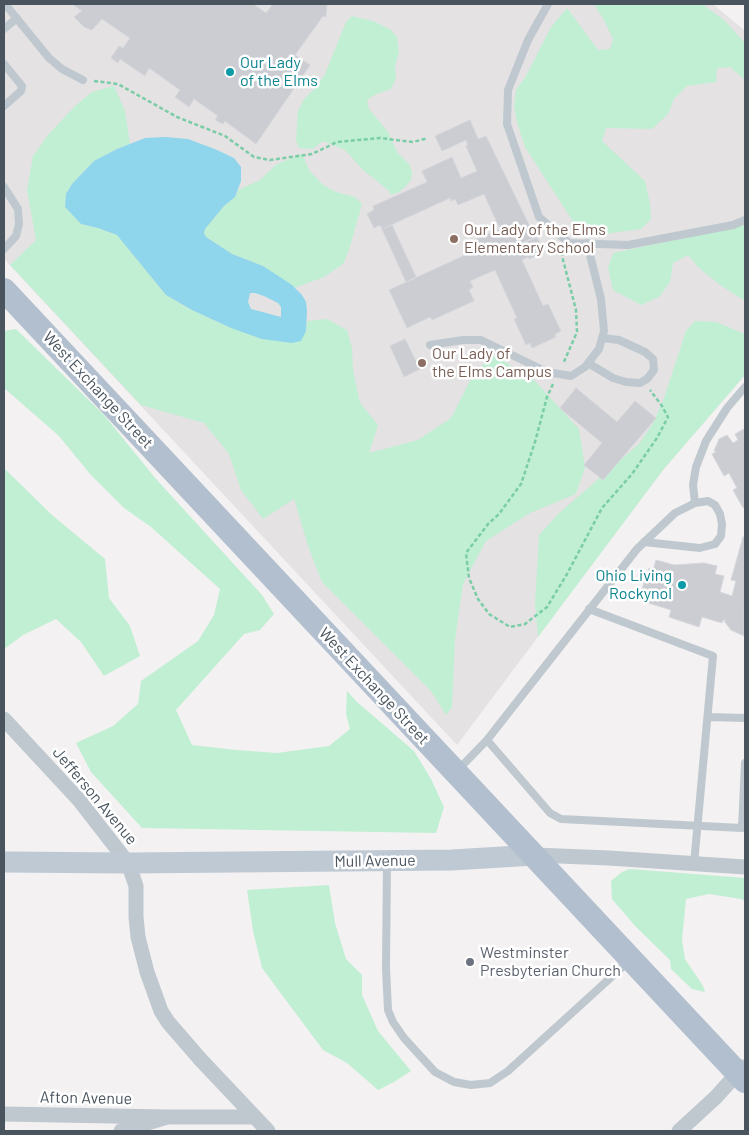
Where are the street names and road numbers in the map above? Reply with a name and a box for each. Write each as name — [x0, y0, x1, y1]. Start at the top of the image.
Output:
street label: West Exchange Street — [39, 327, 157, 453]
street label: West Exchange Street — [315, 623, 433, 749]
street label: Jefferson Avenue — [49, 743, 141, 849]
street label: Mull Avenue — [334, 851, 416, 871]
street label: Afton Avenue — [40, 1088, 132, 1108]

